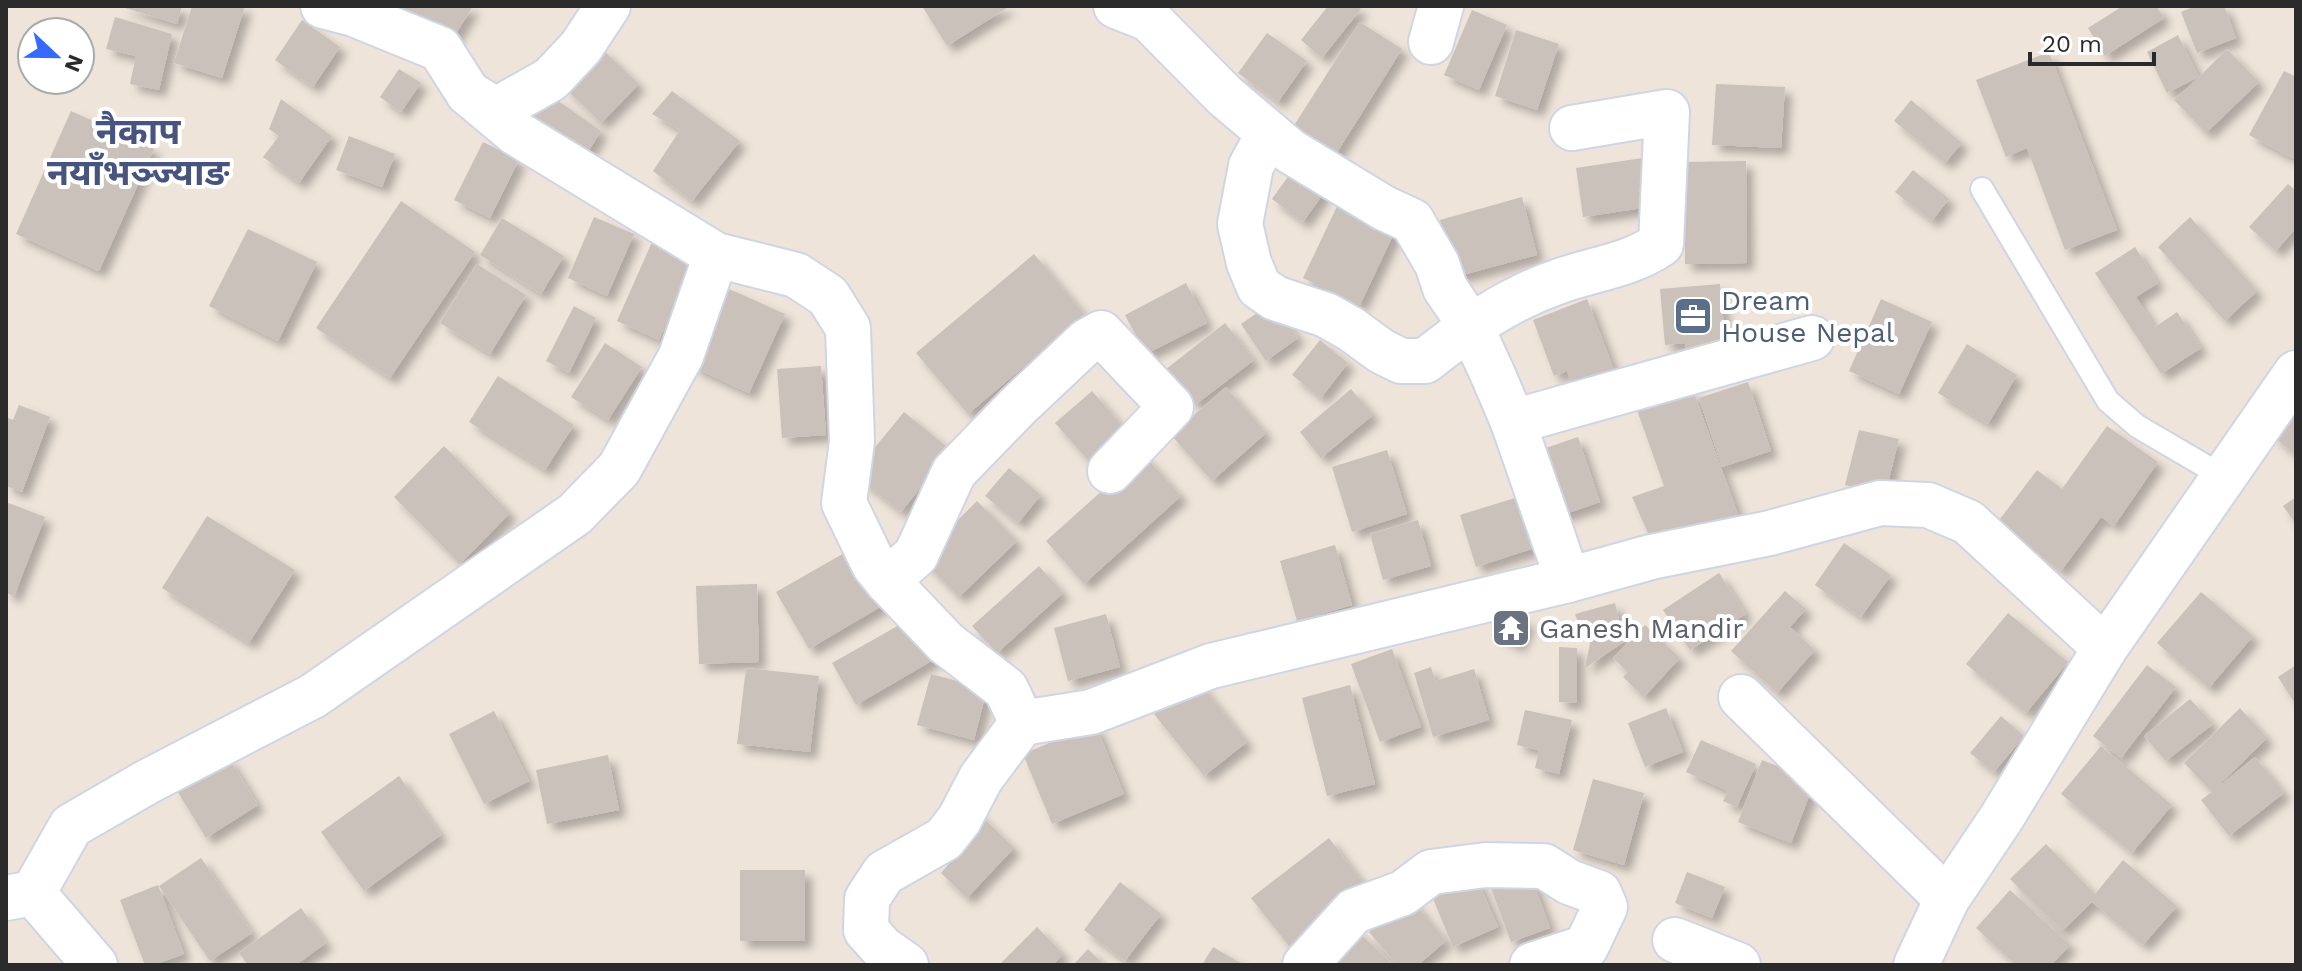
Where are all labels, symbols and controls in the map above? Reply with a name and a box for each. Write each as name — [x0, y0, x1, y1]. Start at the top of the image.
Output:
north arrow — [16, 16, 96, 96]
scale bar — [2030, 16, 2154, 66]
text: 20 m — [2042, 30, 2102, 58]
text: N — [59, 51, 89, 76]
district label: नैकाप नयाँभञ्ज्याङ — [47, 110, 230, 194]
place label: Dream House Nepal — [1721, 284, 1895, 349]
office icon: Dream House Nepal — [1672, 295, 1714, 337]
temple icon: Ganesh Mandir — [1490, 607, 1532, 649]
place label: Ganesh Mandir — [1539, 612, 1744, 645]

